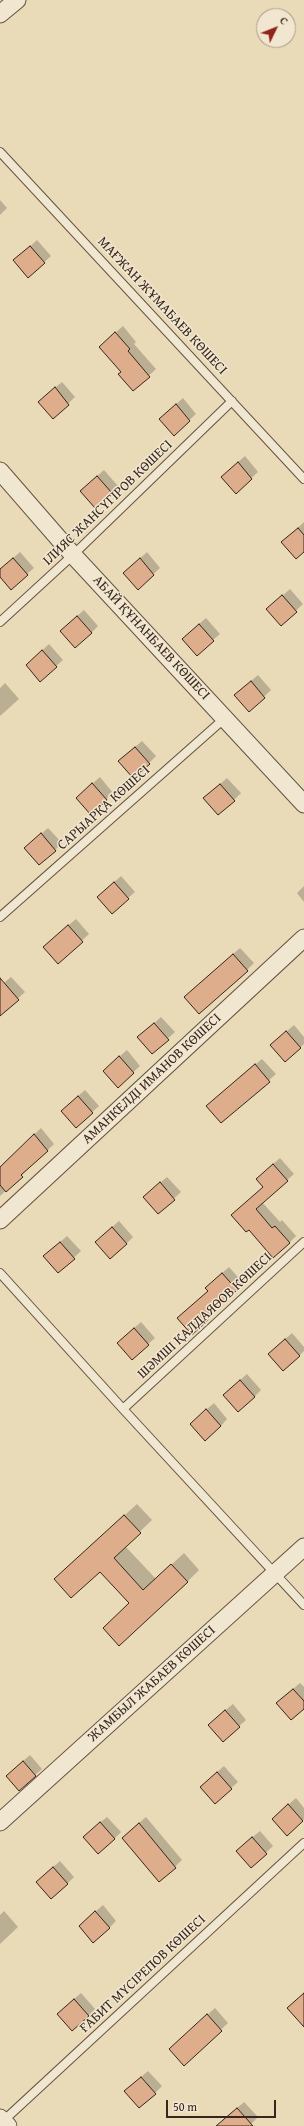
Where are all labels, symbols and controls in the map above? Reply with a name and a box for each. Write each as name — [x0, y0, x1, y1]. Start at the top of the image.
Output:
north arrow — [256, 8, 296, 48]
text: С — [276, 13, 292, 28]
street label: МАҒЖАН ЖҰМАБАЕВ КӨШЕСІ — [94, 234, 230, 378]
street label: ІЛИЯС ЖАНСҮГІРОВ КӨШЕСІ — [40, 437, 176, 569]
street label: АБАЙ ҚҰНАНБАЕВ КӨШЕСІ — [89, 572, 213, 704]
street label: САРЫАРҚА КӨШЕСІ — [54, 762, 154, 854]
street label: АМАНКЕЛДІ ИМАНОВ КӨШЕСІ — [79, 1010, 225, 1148]
street label: ШӘМШІ ҚАЛДАЯӨОВ КӨШЕСІ — [134, 1249, 276, 1383]
street label: ЖАМБЫЛ ЖАБАЕВ КӨШЕСІ — [85, 1622, 219, 1746]
street label: ҒАБИТ МҮСІРЕПОВ КӨШЕСІ — [77, 1911, 209, 2037]
scale bar — [168, 2092, 278, 2118]
text: 50 m — [173, 2098, 197, 2115]

